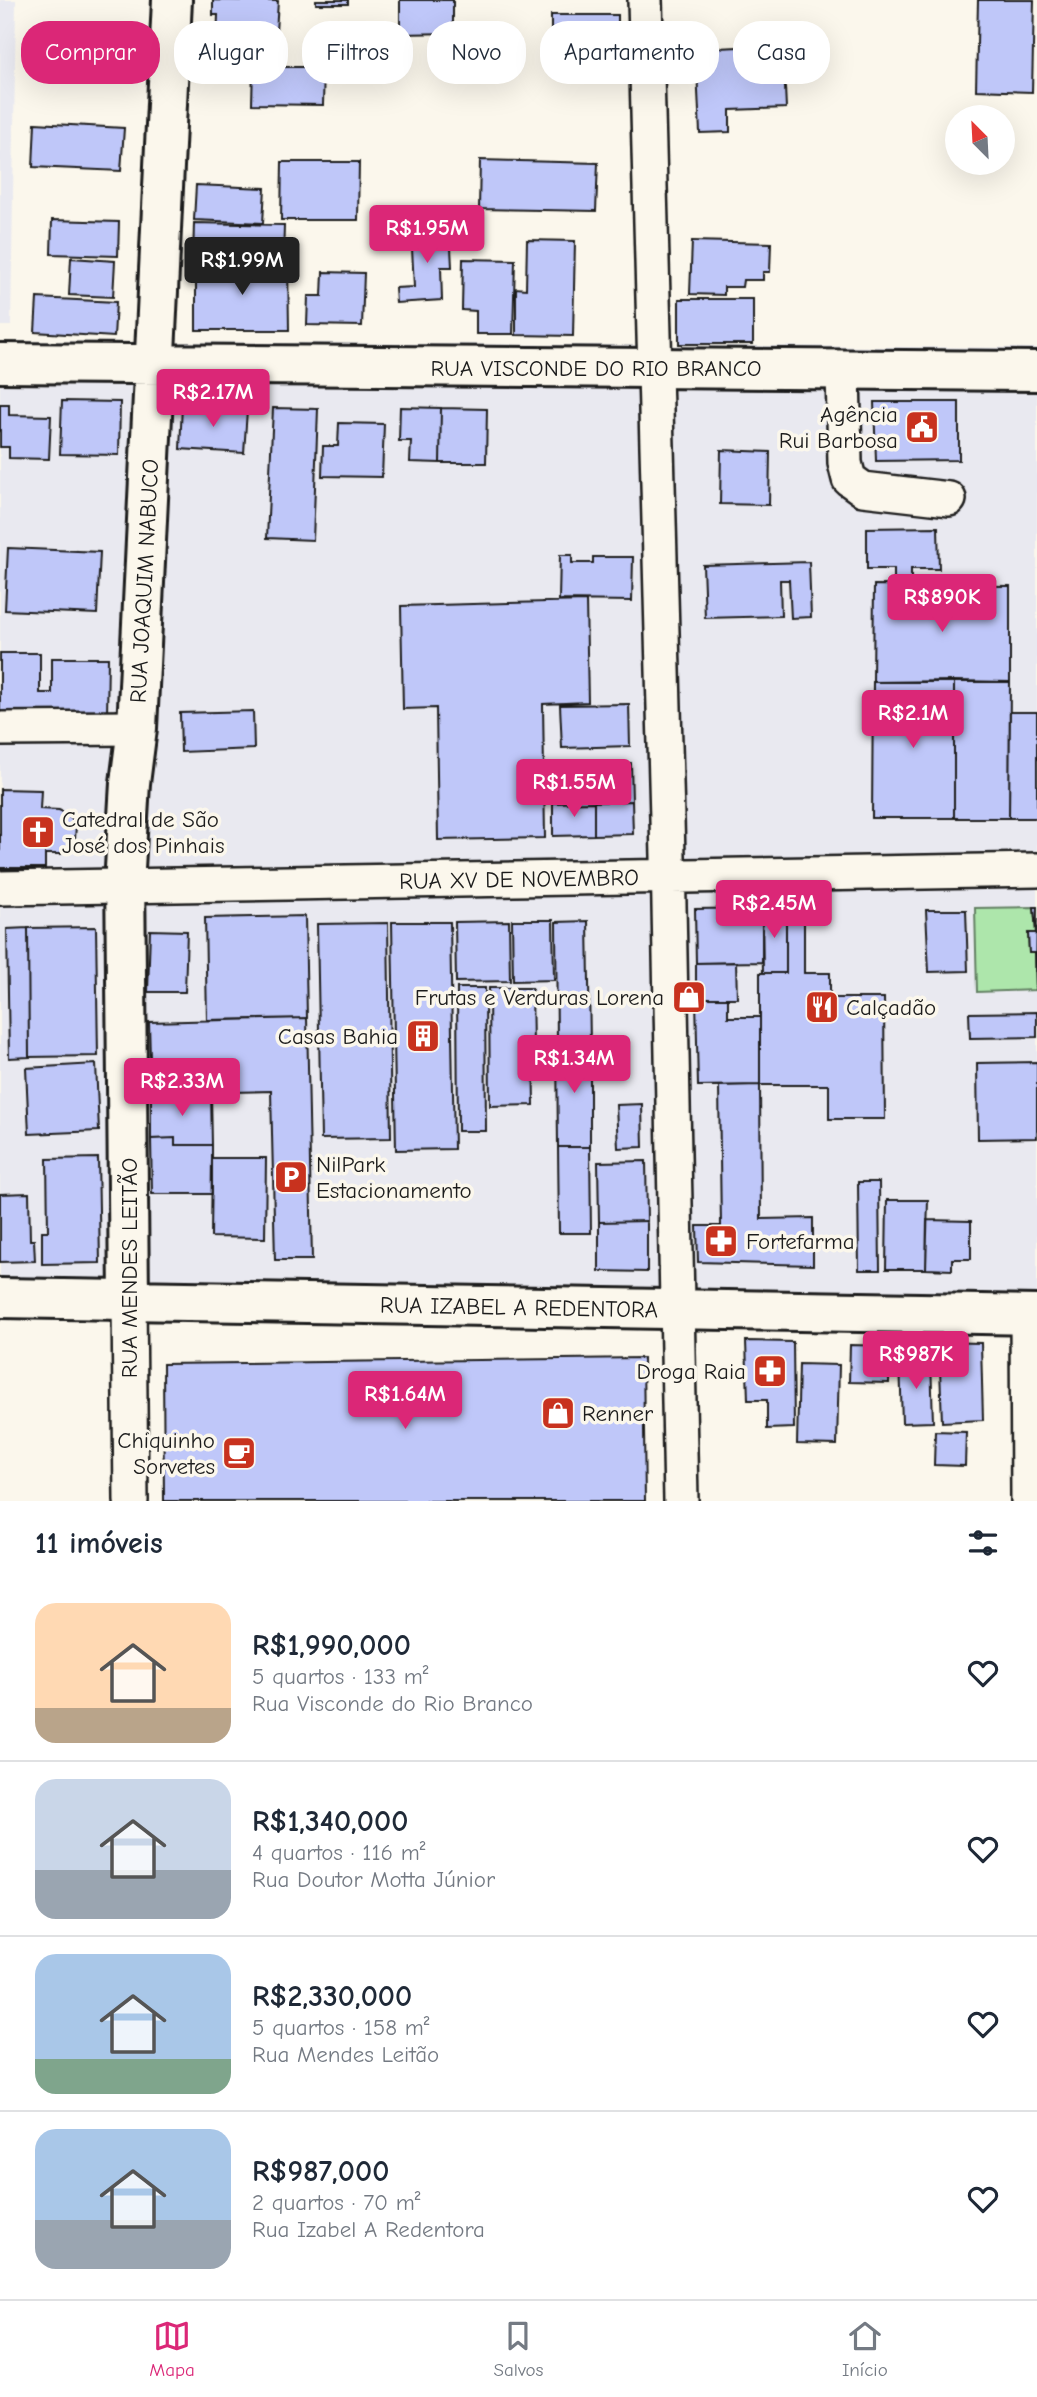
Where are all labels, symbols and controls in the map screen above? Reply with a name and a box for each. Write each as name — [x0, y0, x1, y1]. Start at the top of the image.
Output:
chip: Comprar — [21, 21, 160, 84]
chip: Alugar — [174, 21, 288, 84]
chip: Filtros — [302, 21, 413, 84]
chip: Novo — [427, 21, 526, 84]
chip: Apartamento — [540, 21, 719, 84]
chip: Casa — [733, 21, 830, 84]
north arrow — [945, 105, 1015, 175]
map controls — [945, 105, 1015, 175]
pin: R$1.95M — [362, 205, 492, 265]
text: R$1.95M — [385, 214, 469, 241]
pin: R$1.99M — [177, 238, 307, 297]
text: R$1.99M — [200, 246, 284, 273]
street label: RUA VISCONDE DO RIO BRANCO — [430, 355, 762, 382]
pin: R$2.17M — [148, 370, 278, 429]
text: R$2.17M — [173, 378, 253, 405]
place label: Agência Rui Barbosa — [779, 401, 898, 454]
public building icon: Agência Rui Barbosa — [903, 408, 941, 446]
street label: RUA JOAQUIM NABUCO — [125, 458, 164, 704]
pin: R$890K — [885, 574, 999, 634]
text: R$890K — [903, 583, 981, 610]
pin: R$2.1M — [856, 690, 970, 750]
text: R$2.1M — [878, 699, 948, 726]
pin: R$1.55M — [509, 760, 639, 819]
text: R$1.55M — [532, 768, 616, 795]
place label: Catedral de São José dos Pinhais — [62, 806, 224, 859]
church icon: Catedral de São José dos Pinhais — [19, 813, 57, 851]
street label: RUA XV DE NOVEMBRO — [399, 864, 639, 895]
pin: R$2.45M — [709, 880, 839, 940]
text: R$2.45M — [732, 889, 816, 916]
shop icon: Frutas e Verduras Lorena — [670, 978, 708, 1016]
place label: Frutas e Verduras Lorena — [415, 984, 664, 1011]
restaurant icon: Calçadão — [803, 988, 841, 1026]
place label: Calçadão — [846, 994, 936, 1021]
building icon: Casas Bahia — [404, 1017, 442, 1055]
place label: Casas Bahia — [278, 1023, 398, 1050]
pin: R$1.34M — [509, 1036, 639, 1095]
text: R$1.34M — [533, 1044, 615, 1071]
pin: R$2.33M — [117, 1058, 247, 1118]
text: R$2.33M — [140, 1067, 224, 1094]
place label: NilPark Estacionamento — [316, 1151, 472, 1204]
street label: RUA MENDES LEITÃO — [116, 1158, 143, 1378]
parking icon: NilPark Estacionamento — [272, 1158, 310, 1196]
pharmacy icon: Fortefarma — [702, 1222, 740, 1260]
place label: Fortefarma — [746, 1228, 855, 1255]
street label: RUA IZABEL A REDENTORA — [380, 1292, 658, 1323]
pin: R$987K — [859, 1332, 973, 1391]
text: R$987K — [879, 1340, 953, 1367]
pharmacy icon: Droga Raia — [751, 1352, 789, 1390]
place label: Droga Raia — [636, 1358, 746, 1385]
pin: R$1.64M — [340, 1372, 470, 1431]
text: R$1.64M — [364, 1380, 446, 1407]
shop icon: Renner — [539, 1394, 577, 1432]
place label: Renner — [582, 1400, 654, 1427]
place label: Chiquinho Sorvetes — [117, 1427, 215, 1480]
cafe icon: Chiquinho Sorvetes — [220, 1434, 258, 1472]
icon: filters — [964, 1524, 1002, 1562]
text: 11 imóveis — [35, 1526, 163, 1561]
text: R$1,990,000 — [252, 1628, 411, 1663]
icon: home — [91, 1631, 175, 1715]
icon: heart — [964, 1654, 1002, 1692]
text: 5 quartos · 133 m² — [252, 1663, 428, 1690]
text: Rua Visconde do Rio Branco — [252, 1690, 533, 1717]
text: R$1,340,000 — [252, 1804, 408, 1839]
icon: home — [91, 1807, 175, 1891]
icon: heart — [964, 1830, 1002, 1868]
text: 4 quartos · 116 m² — [252, 1839, 425, 1866]
text: Rua Doutor Motta Júnior — [252, 1866, 495, 1893]
text: R$2,330,000 — [252, 1979, 412, 2014]
icon: home — [91, 1982, 175, 2066]
icon: heart — [964, 2005, 1002, 2043]
text: 5 quartos · 158 m² — [252, 2014, 430, 2041]
text: Rua Mendes Leitão — [252, 2041, 439, 2068]
text: R$987,000 — [252, 2154, 389, 2189]
icon: home — [91, 2157, 175, 2241]
icon: heart — [964, 2180, 1002, 2218]
text: 2 quartos · 70 m² — [252, 2189, 421, 2216]
text: Rua Izabel A Redentora — [252, 2216, 485, 2243]
tab: Mapa — [149, 2317, 195, 2381]
tab: Salvos — [493, 2317, 543, 2381]
tab: Início — [842, 2317, 888, 2381]

